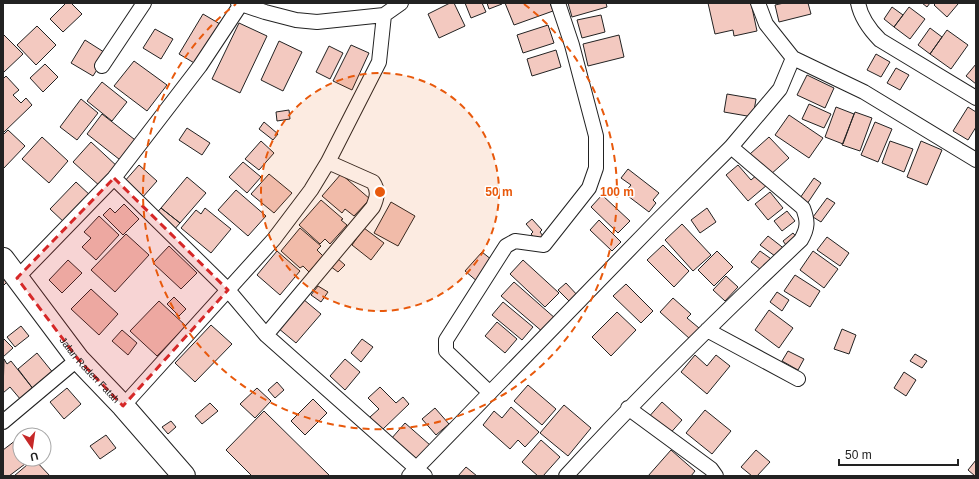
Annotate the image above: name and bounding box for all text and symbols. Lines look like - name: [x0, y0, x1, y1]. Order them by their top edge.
- centre of rings: [373, 185, 387, 199]
- text: 50 m: [485, 185, 513, 199]
- text: 100 m: [600, 185, 634, 199]
- street label: Jalan Raden Fatah: [58, 335, 122, 405]
- north arrow: [12, 427, 52, 467]
- scale bar: [839, 441, 958, 467]
- text: 50 m: [845, 448, 872, 462]
- text: U: [29, 450, 39, 463]

